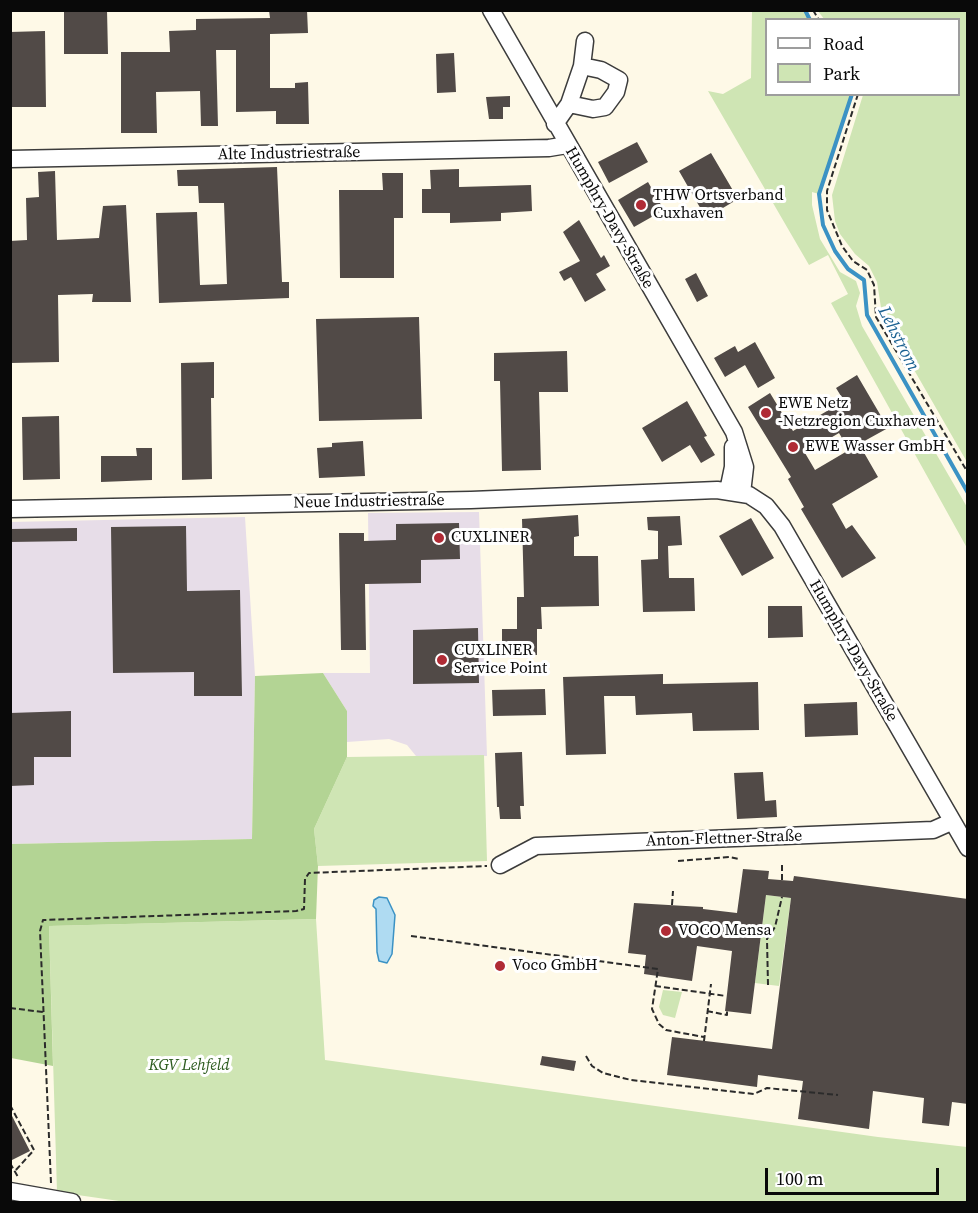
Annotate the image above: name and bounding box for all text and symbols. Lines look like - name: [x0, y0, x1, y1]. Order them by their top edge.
- legend: [765, 18, 960, 96]
- text: Road: [823, 31, 864, 56]
- text: Park: [823, 61, 860, 86]
- street label: Alte Industriestraße: [217, 143, 361, 165]
- street label: Humphry-Davy-Straße: [561, 144, 657, 292]
- place label: THW Ortsverband Cuxhaven: [653, 186, 783, 224]
- marker: THW Ortsverband Cuxhaven: [634, 198, 648, 212]
- water label: Lehstrom: [873, 303, 923, 375]
- place label: EWE Netz -Netzregion Cuxhaven: [778, 394, 936, 432]
- marker: EWE Netz -Netzregion Cuxhaven: [759, 406, 773, 420]
- place label: EWE Wasser GmbH: [805, 437, 945, 457]
- marker: EWE Wasser GmbH: [786, 440, 800, 454]
- street label: Neue Industriestraße: [293, 491, 445, 513]
- place label: CUXLINER: [451, 528, 530, 548]
- marker: CUXLINER: [432, 531, 446, 545]
- street label: Humphry-Davy-Straße: [805, 577, 901, 725]
- place label: CUXLINER Service Point: [454, 641, 547, 679]
- marker: CUXLINER Service Point: [435, 653, 449, 667]
- street label: Anton-Flettner-Straße: [646, 827, 802, 851]
- place label: VOCO Mensa: [678, 921, 772, 941]
- marker: VOCO Mensa: [659, 924, 673, 938]
- place label: Voco GmbH: [512, 956, 598, 976]
- marker: Voco GmbH: [493, 959, 507, 973]
- park label: KGV Lehfeld: [148, 1056, 230, 1076]
- scale bar: [768, 1156, 942, 1194]
- text: 100 m: [776, 1166, 823, 1191]

